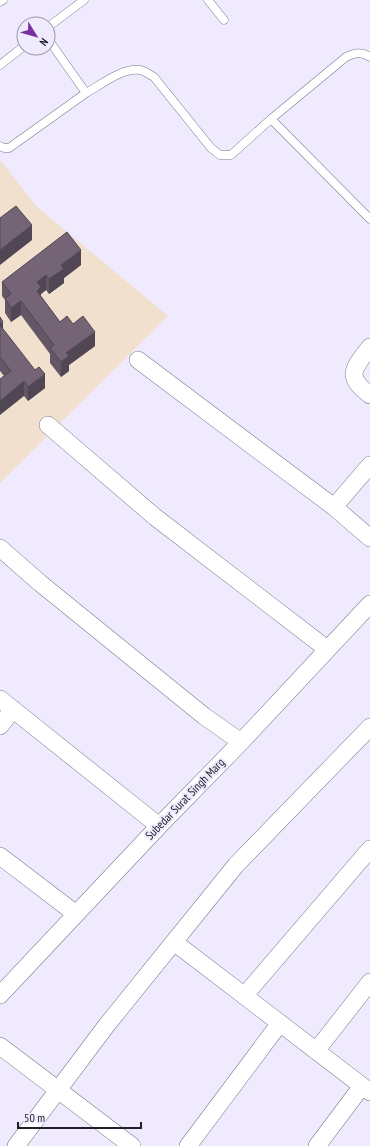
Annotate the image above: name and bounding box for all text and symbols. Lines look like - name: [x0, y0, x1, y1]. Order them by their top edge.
- north arrow: [16, 16, 56, 56]
- text: N: [37, 35, 51, 49]
- street label: Subedar Surat Singh Marg: [142, 755, 227, 843]
- scale bar: [18, 1104, 141, 1130]
- text: 50 m: [24, 1110, 45, 1125]

